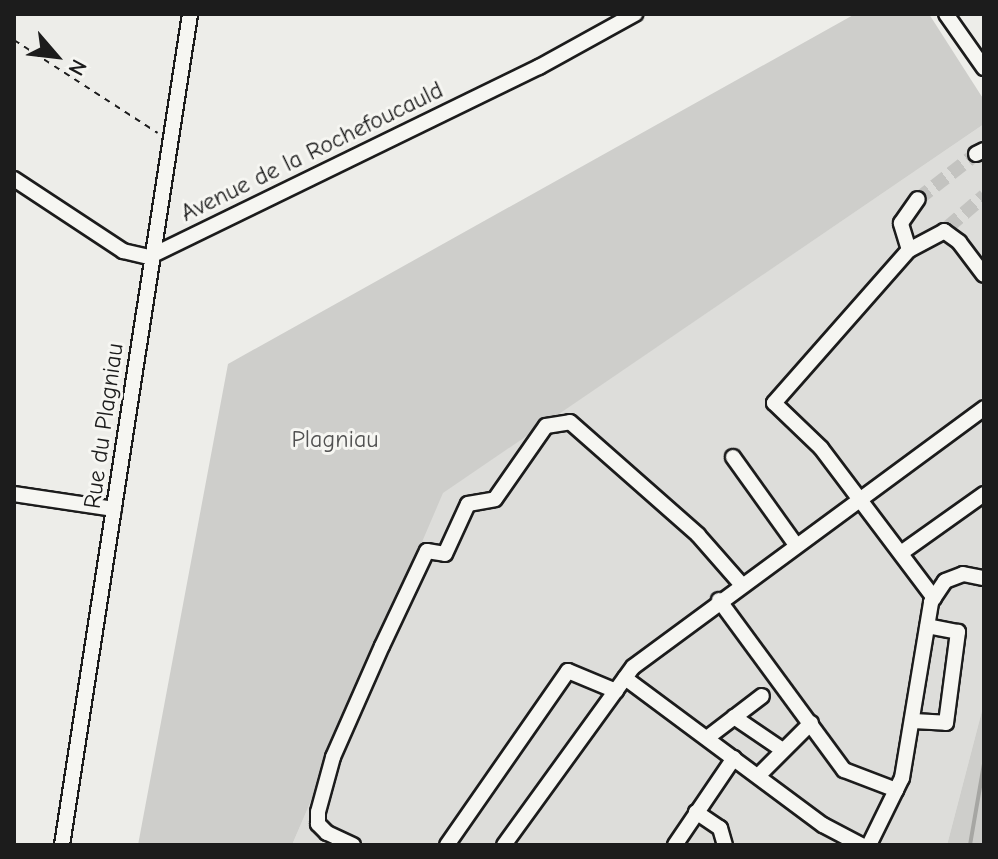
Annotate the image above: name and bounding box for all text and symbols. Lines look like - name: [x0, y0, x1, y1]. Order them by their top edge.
- north arrow: [16, 16, 96, 96]
- text: N: [62, 55, 92, 80]
- street label: Avenue de la Rochefoucauld: [176, 76, 448, 228]
- street label: Rue du Plagniau: [78, 341, 130, 511]
- park label: Plagniau: [291, 426, 379, 454]

